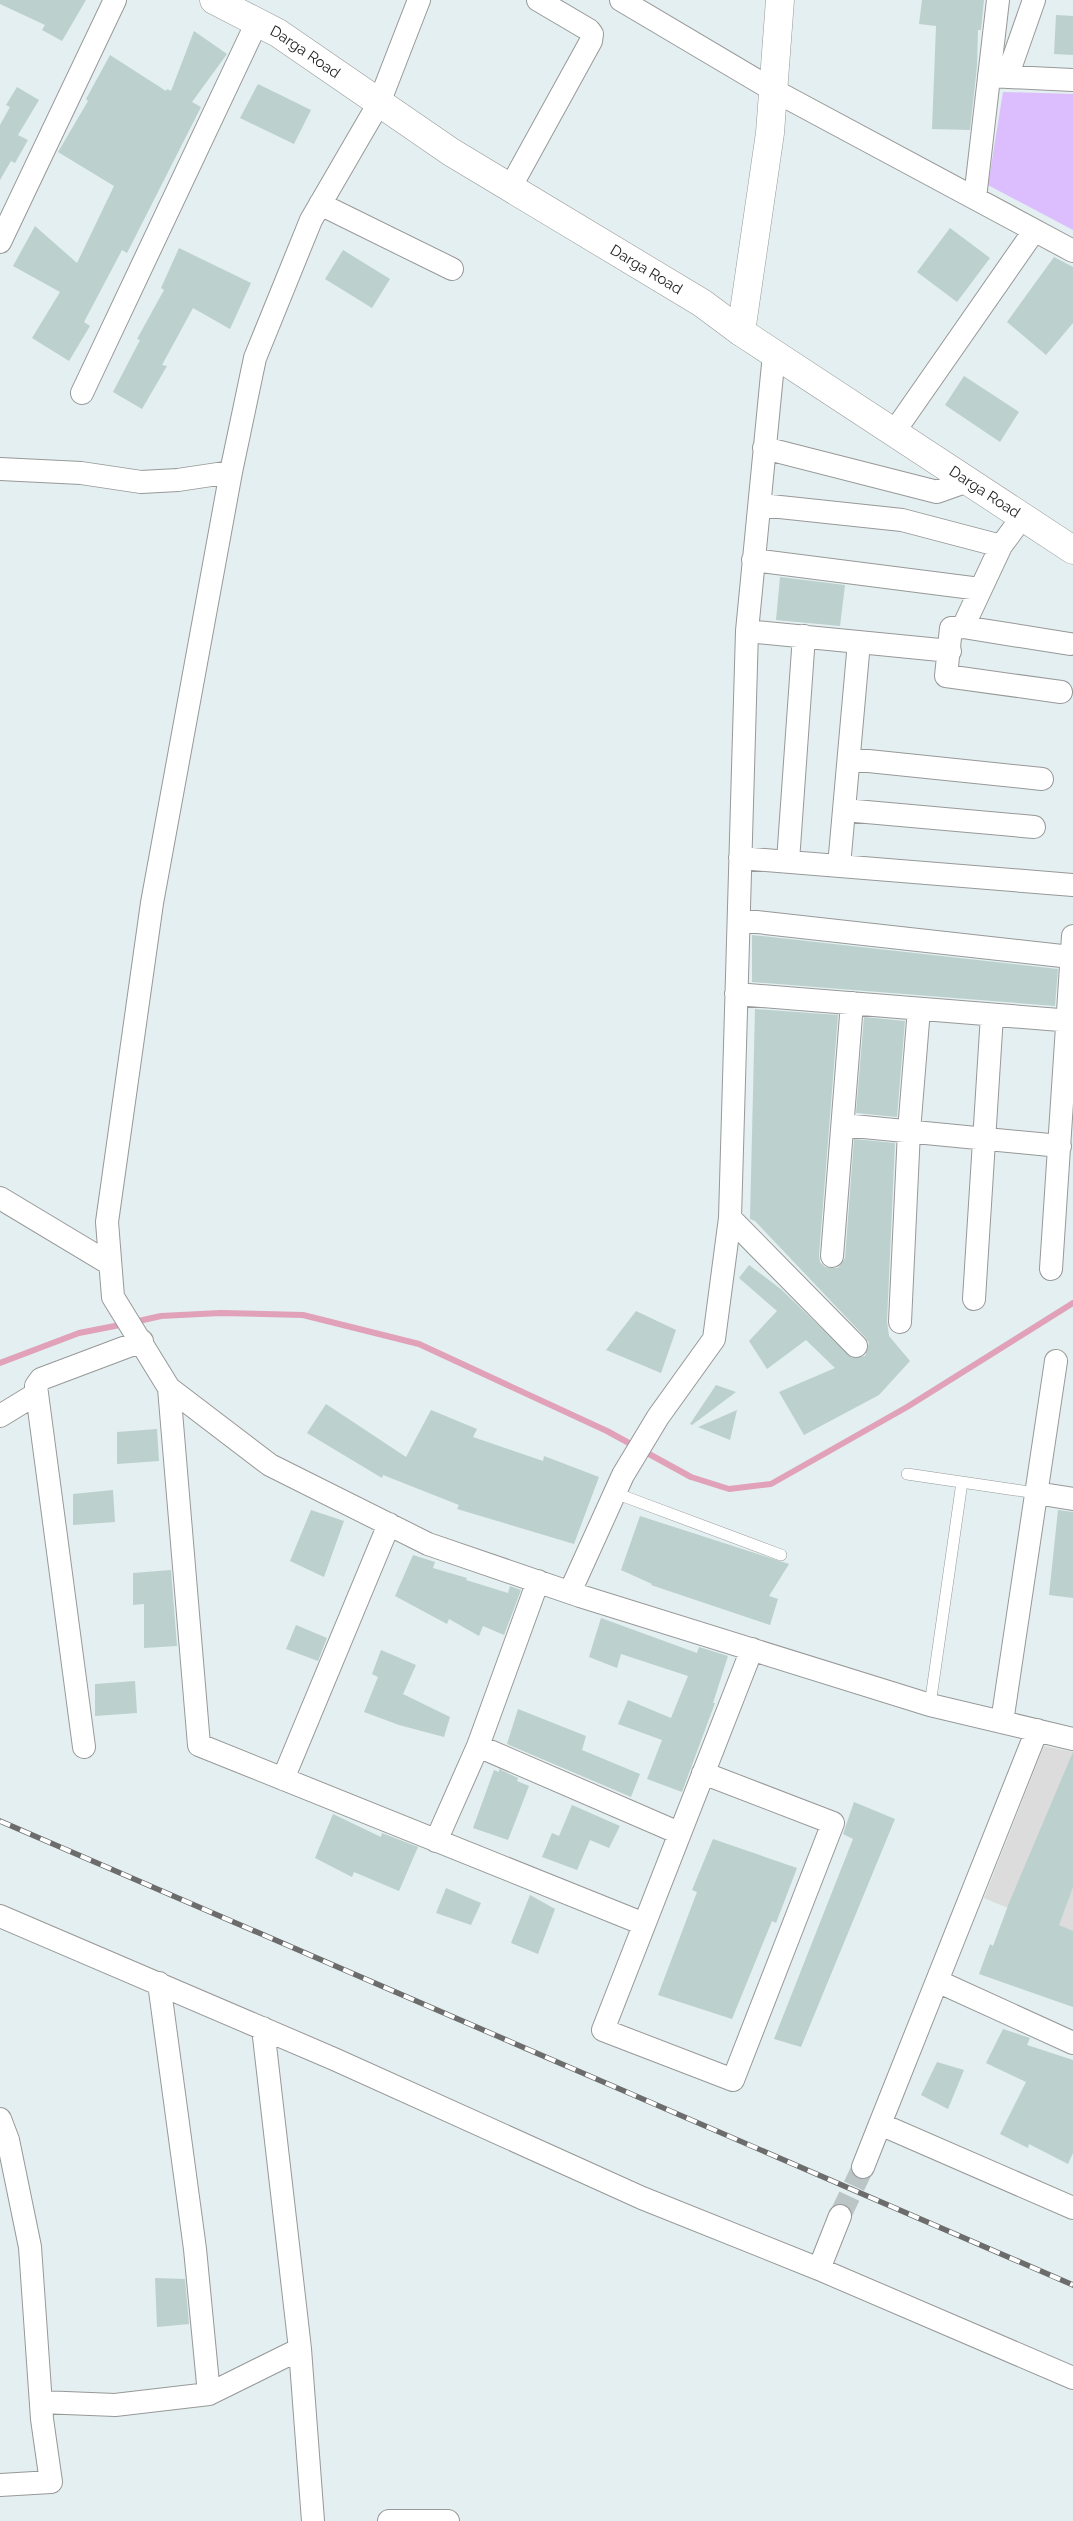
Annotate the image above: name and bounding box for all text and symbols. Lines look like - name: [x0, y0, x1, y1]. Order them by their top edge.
- street label: Darga Road: [267, 21, 344, 82]
- street label: Darga Road: [607, 241, 686, 298]
- street label: Darga Road: [946, 462, 1024, 522]

